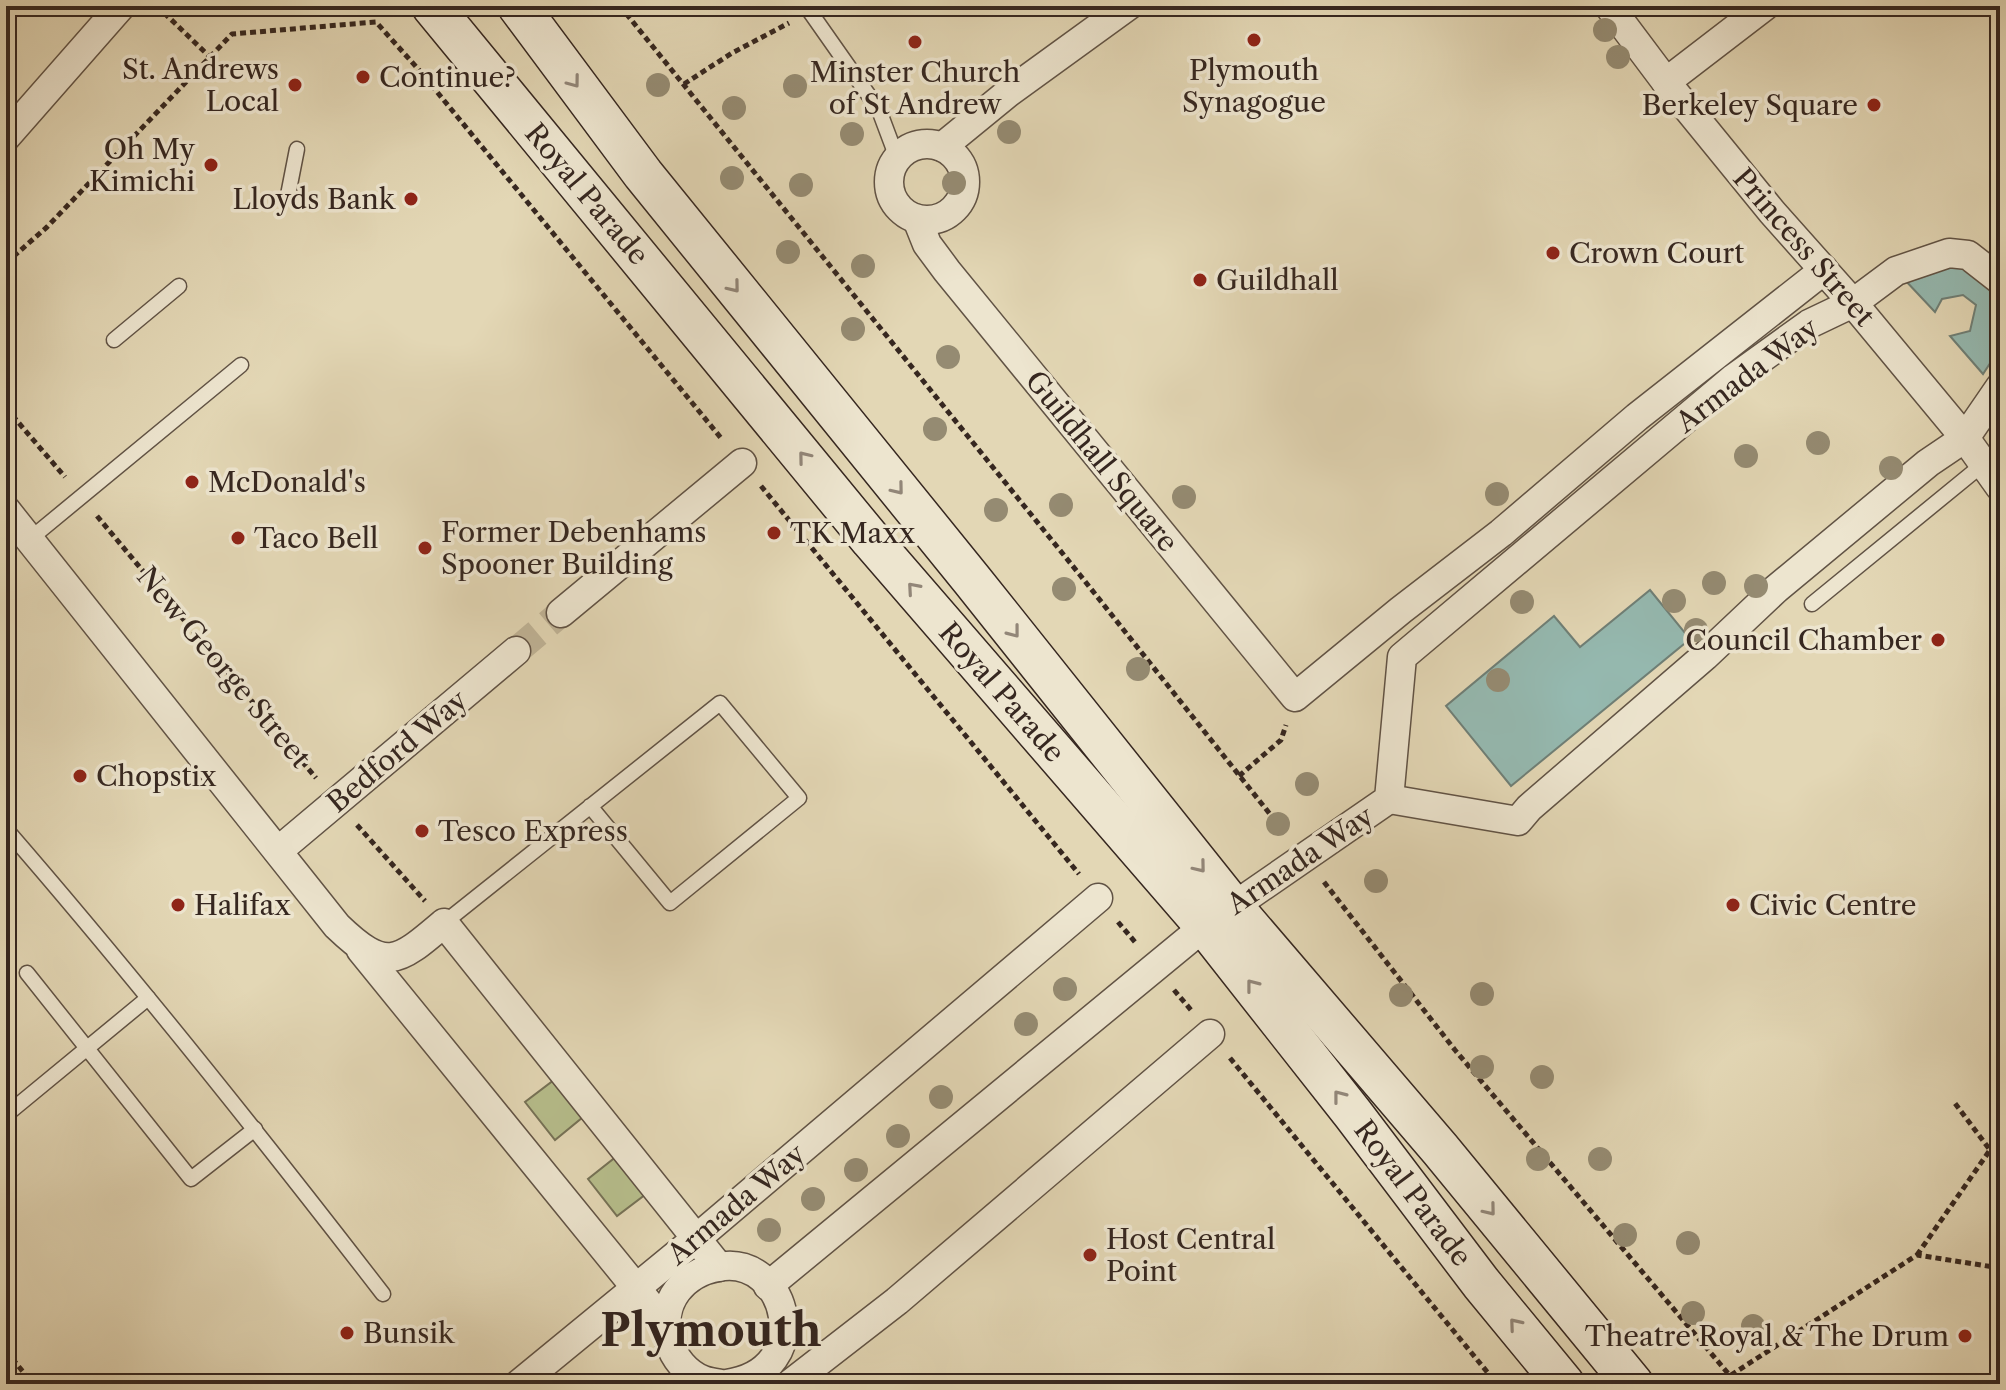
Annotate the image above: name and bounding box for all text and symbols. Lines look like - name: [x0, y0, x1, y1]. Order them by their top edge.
- marker: Plymouth Synagogue: [1245, 31, 1263, 49]
- marker: Minster Church of St Andrew: [906, 33, 924, 51]
- place label: St. Andrews Local: [122, 52, 279, 118]
- place label: Plymouth Synagogue: [1182, 53, 1326, 119]
- place label: Minster Church of St Andrew: [810, 55, 1020, 121]
- place label: Continue?: [379, 60, 516, 94]
- marker: Continue?: [354, 68, 372, 86]
- one-way arrow: [565, 73, 579, 87]
- marker: St. Andrews Local: [286, 76, 304, 94]
- place label: Berkeley Square: [1642, 88, 1858, 122]
- marker: Berkeley Square: [1865, 96, 1883, 114]
- street label: Royal Parade: [518, 116, 656, 272]
- place label: Oh My Kimichi: [89, 132, 195, 198]
- marker: Oh My Kimichi: [202, 156, 220, 174]
- street label: Princess Street: [1726, 161, 1882, 333]
- place label: Lloyds Bank: [232, 182, 397, 216]
- marker: Lloyds Bank: [402, 190, 420, 208]
- place label: Crown Court: [1569, 236, 1744, 270]
- marker: Crown Court: [1544, 244, 1562, 262]
- place label: Guildhall: [1216, 263, 1339, 297]
- marker: Guildhall: [1191, 271, 1209, 289]
- one-way arrow: [724, 278, 739, 292]
- street label: Armada Way: [1668, 310, 1825, 440]
- street label: Guildhall Square: [1019, 364, 1185, 558]
- one-way arrow: [799, 452, 814, 467]
- place label: McDonald's: [208, 465, 366, 499]
- marker: McDonald's: [183, 473, 201, 491]
- one-way arrow: [888, 479, 903, 494]
- place label: Former Debenhams Spooner Building: [441, 515, 706, 581]
- place label: TK Maxx: [790, 516, 916, 550]
- place label: Taco Bell: [254, 521, 378, 555]
- marker: TK Maxx: [765, 524, 783, 542]
- marker: Taco Bell: [229, 529, 247, 547]
- marker: Former Debenhams Spooner Building: [416, 539, 434, 557]
- street label: New George Street: [130, 560, 318, 774]
- one-way arrow: [908, 583, 922, 598]
- street label: Royal Parade: [932, 615, 1072, 769]
- one-way arrow: [1004, 623, 1018, 638]
- place label: Council Chamber: [1685, 623, 1922, 657]
- marker: Council Chamber: [1929, 631, 1947, 649]
- street label: Bedford Way: [320, 683, 474, 819]
- place label: Chopstix: [96, 759, 217, 793]
- marker: Chopstix: [71, 767, 89, 785]
- street label: Armada Way: [1220, 798, 1380, 922]
- place label: Tesco Express: [438, 814, 628, 848]
- marker: Tesco Express: [413, 822, 431, 840]
- one-way arrow: [1190, 858, 1205, 872]
- place label: Halifax: [194, 888, 291, 922]
- place label: Civic Centre: [1749, 888, 1916, 922]
- marker: Halifax: [169, 896, 187, 914]
- marker: Civic Centre: [1724, 896, 1742, 914]
- one-way arrow: [1247, 979, 1261, 994]
- one-way arrow: [1334, 1091, 1349, 1105]
- street label: Royal Parade: [1347, 1113, 1479, 1273]
- street label: Armada Way: [660, 1136, 812, 1272]
- one-way arrow: [1480, 1200, 1495, 1215]
- place label: Host Central Point: [1106, 1222, 1275, 1288]
- marker: Host Central Point: [1081, 1246, 1099, 1264]
- district label: Plymouth: [600, 1303, 822, 1357]
- place label: Bunsik: [363, 1316, 456, 1350]
- one-way arrow: [1510, 1319, 1525, 1333]
- place label: Theatre Royal & The Drum: [1585, 1319, 1949, 1353]
- marker: Bunsik: [338, 1324, 356, 1342]
- marker: Theatre Royal & The Drum: [1956, 1327, 1974, 1345]

